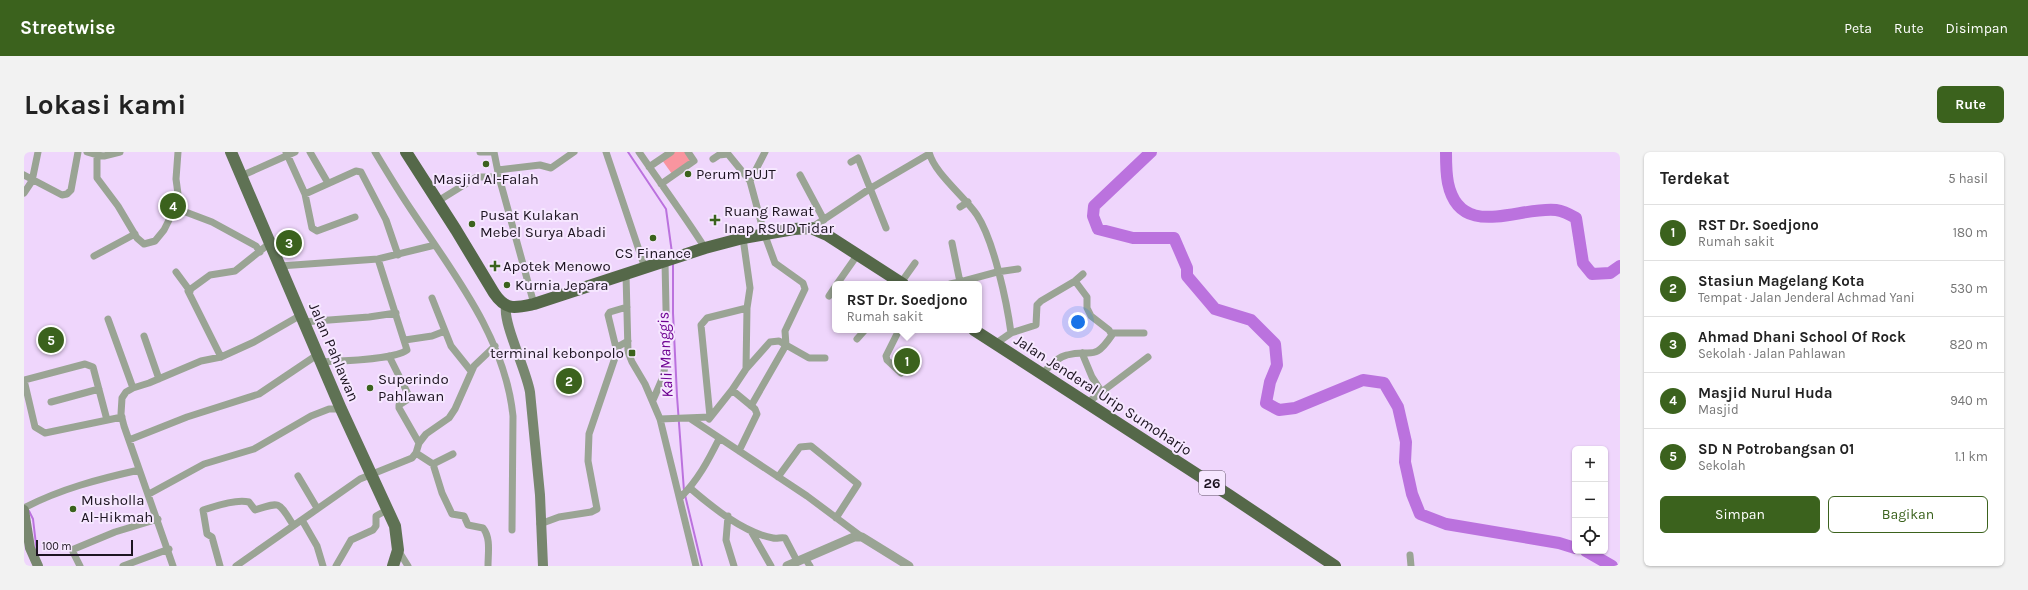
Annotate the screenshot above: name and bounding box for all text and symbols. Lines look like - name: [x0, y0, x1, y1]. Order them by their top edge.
- text: Streetwise: [20, 17, 115, 39]
- text: Peta: [1844, 20, 1872, 37]
- text: Rute: [1894, 20, 1924, 37]
- text: Disimpan: [1946, 20, 2008, 37]
- button: Rute: [1937, 86, 2004, 123]
- text: Lokasi kami: [24, 88, 186, 121]
- marker: Masjid Al-Falah: [481, 159, 491, 169]
- place label: Perum PUJT: [696, 165, 776, 183]
- text: Terdekat: [1660, 168, 1729, 188]
- marker: Perum PUJT: [683, 169, 693, 179]
- place label: Masjid Al-Falah: [433, 170, 539, 188]
- text: 5 hasil: [1948, 171, 1988, 186]
- pin: 4: [160, 191, 186, 221]
- place label: Ruang Rawat Inap RSUD Tidar: [724, 202, 834, 237]
- place label: Pusat Kulakan Mebel Surya Abadi: [480, 206, 606, 241]
- marker: Ruang Rawat Inap RSUD Tidar: [709, 214, 721, 226]
- text: RST Dr. Soedjono: [1698, 216, 1819, 234]
- marker: Pusat Kulakan Mebel Surya Abadi: [467, 219, 477, 229]
- text: 1: [1671, 225, 1675, 240]
- text: 180 m: [1953, 225, 1988, 240]
- pin: 3: [276, 228, 302, 258]
- marker: CS Finance: [648, 233, 658, 243]
- text: Rumah sakit: [1698, 234, 1774, 249]
- place label: CS Finance: [615, 244, 691, 262]
- place label: Apotek Menowo: [503, 257, 611, 275]
- marker: Apotek Menowo: [490, 261, 500, 271]
- text: Stasiun Magelang Kota: [1698, 272, 1864, 290]
- place label: Kurnia Jepara: [515, 276, 608, 294]
- marker: Kurnia Jepara: [502, 280, 512, 290]
- popup: [832, 281, 982, 333]
- text: 2: [1669, 281, 1677, 296]
- text: 530 m: [1950, 281, 1988, 296]
- text: Tempat · Jalan Jenderal Achmad Yani: [1698, 290, 1915, 305]
- text: RST Dr. Soedjono: [847, 291, 967, 309]
- street label: Jalan Pahlawan: [305, 300, 363, 404]
- text: Rumah sakit: [847, 309, 923, 324]
- water label: Kali Manggis: [653, 311, 677, 398]
- your location: [1068, 312, 1088, 332]
- pin: 5: [38, 325, 64, 355]
- text: Ahmad Dhani School Of Rock: [1698, 328, 1906, 346]
- street label: Jalan Jenderal Urip Sumoharjo: [1011, 331, 1195, 459]
- text: 3: [1669, 337, 1677, 352]
- text: 820 m: [1950, 337, 1988, 352]
- place label: terminal kebonpolo: [490, 344, 624, 362]
- pin: 1: [894, 346, 920, 376]
- text: Sekolah · Jalan Pahlawan: [1698, 346, 1846, 361]
- marker: terminal kebonpolo: [627, 348, 637, 358]
- pin: 2: [556, 366, 582, 396]
- place label: Superindo Pahlawan: [378, 370, 449, 405]
- marker: Superindo Pahlawan: [365, 383, 375, 393]
- text: Masjid Nurul Huda: [1698, 384, 1833, 402]
- text: 4: [1669, 393, 1677, 408]
- text: 940 m: [1950, 393, 1988, 408]
- text: Masjid: [1698, 402, 1739, 417]
- text: SD N Potrobangsan 01: [1698, 440, 1854, 458]
- map controls: [1572, 446, 1608, 554]
- button: +: [1572, 446, 1608, 482]
- text: 5: [1669, 449, 1677, 464]
- text: 1.1 km: [1955, 449, 1988, 464]
- text: Sekolah: [1698, 458, 1746, 473]
- road number: 26: [1199, 471, 1225, 495]
- button: −: [1572, 482, 1608, 518]
- place label: Musholla Al-Hikmah: [81, 491, 153, 526]
- button: Simpan: [1660, 496, 1820, 533]
- button: Bagikan: [1828, 496, 1988, 533]
- marker: Musholla Al-Hikmah: [68, 504, 78, 514]
- button: locate: [1572, 518, 1608, 554]
- scale bar: [36, 538, 133, 557]
- text: 100 m: [42, 540, 72, 553]

